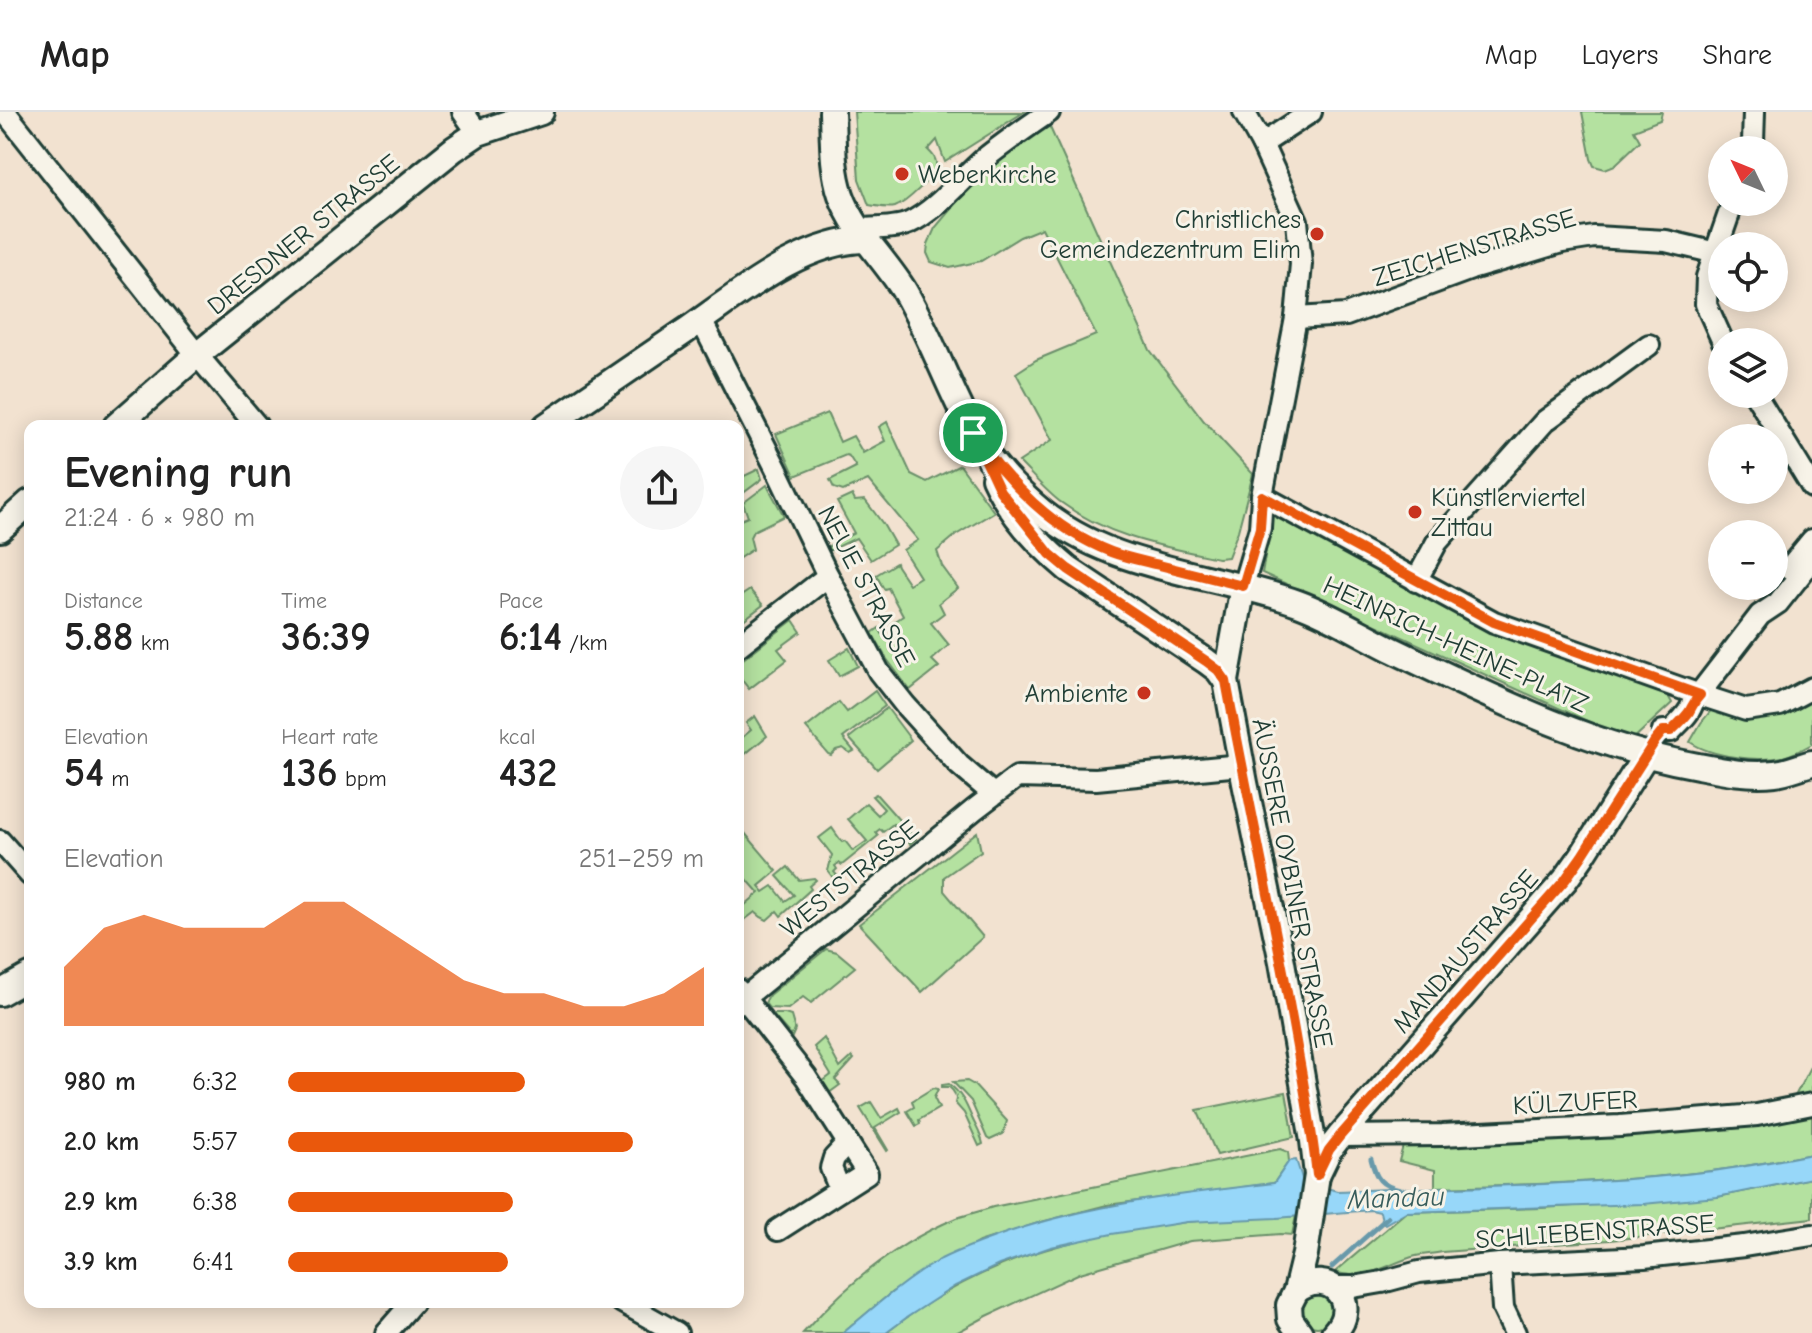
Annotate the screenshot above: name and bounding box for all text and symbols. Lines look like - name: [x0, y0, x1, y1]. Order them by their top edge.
- text: Map: [40, 33, 110, 77]
- text: Map: [1485, 39, 1538, 71]
- text: Layers: [1582, 39, 1658, 71]
- text: Share: [1702, 39, 1772, 71]
- north arrow: [1708, 136, 1788, 216]
- map controls: [1708, 136, 1788, 600]
- street label: DRESDNER STRASSE: [202, 148, 406, 321]
- place label: Weberkirche: [918, 160, 1057, 190]
- marker: Weberkirche: [893, 165, 911, 183]
- street label: ZEICHENSTRASSE: [1369, 203, 1579, 293]
- place label: Christliches Gemeindezentrum Elim: [1040, 205, 1301, 265]
- marker: Christliches Gemeindezentrum Elim: [1308, 225, 1326, 243]
- button: locate: [1708, 232, 1788, 312]
- button: layers: [1708, 328, 1788, 408]
- pin: [939, 399, 1007, 467]
- icon: arrive: [951, 411, 995, 455]
- button: +: [1708, 424, 1788, 504]
- button: share: [620, 446, 704, 530]
- text: Evening run: [64, 447, 292, 498]
- place label: Künstlerviertel Zittau: [1431, 483, 1586, 543]
- street label: NEUE STRASSE: [811, 501, 921, 672]
- text: 21:24 · 6 × 980 m: [64, 503, 255, 533]
- marker: Künstlerviertel Zittau: [1406, 503, 1424, 521]
- button: −: [1708, 520, 1788, 600]
- street label: HEINRICH-HEINE-PLATZ: [1318, 570, 1593, 720]
- text: Distance: [64, 588, 143, 614]
- text: Time: [281, 588, 327, 614]
- text: Pace: [499, 588, 543, 614]
- text: 5.88: [64, 614, 133, 660]
- text: 36:39: [281, 614, 371, 660]
- text: 6:14: [499, 614, 562, 660]
- text: km: [133, 630, 170, 656]
- text: /km: [562, 630, 608, 656]
- place label: Ambiente: [1024, 679, 1128, 709]
- marker: Ambiente: [1135, 684, 1153, 702]
- street label: ÄUSSERE OYBINER STRASSE: [1245, 716, 1339, 1050]
- text: Elevation: [64, 724, 148, 750]
- text: Heart rate: [281, 724, 378, 750]
- text: kcal: [499, 724, 536, 750]
- text: 54: [64, 750, 104, 796]
- text: 136: [281, 750, 338, 796]
- text: 432: [499, 750, 557, 796]
- text: m: [104, 766, 130, 792]
- text: bpm: [338, 766, 387, 792]
- street label: WESTSTRASSE: [774, 814, 925, 944]
- text: Elevation: [64, 844, 164, 874]
- text: 251–259 m: [579, 844, 704, 874]
- street label: MANDAUSTRASSE: [1387, 864, 1545, 1039]
- text: 980 m: [64, 1067, 136, 1097]
- text: 6:32: [192, 1067, 238, 1097]
- street label: KÜLZUFER: [1512, 1085, 1638, 1121]
- text: 2.0 km: [64, 1127, 139, 1157]
- text: 5:57: [192, 1127, 237, 1157]
- water label: Mandau: [1346, 1180, 1445, 1216]
- text: 2.9 km: [64, 1187, 138, 1217]
- text: 6:38: [192, 1187, 237, 1217]
- street label: SCHLIEBENSTRASSE: [1474, 1209, 1716, 1255]
- text: 3.9 km: [64, 1247, 138, 1277]
- text: 6:41: [192, 1247, 234, 1277]

